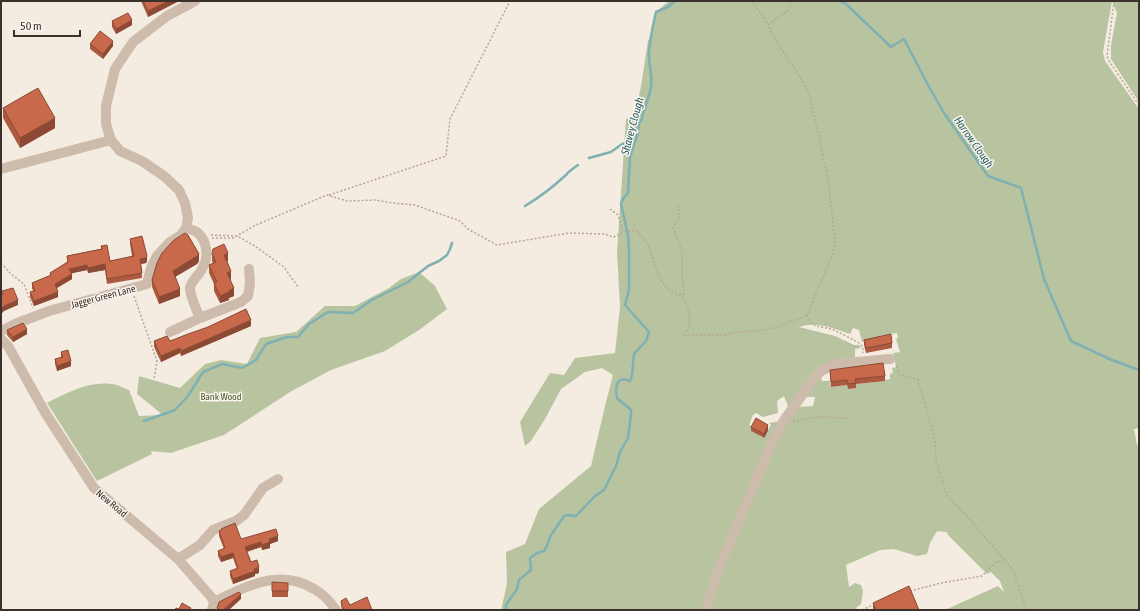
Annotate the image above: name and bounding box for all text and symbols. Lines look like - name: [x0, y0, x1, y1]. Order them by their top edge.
- scale bar: [14, 12, 80, 38]
- text: 50 m: [20, 19, 42, 33]
- water label: Shavey Clough: [618, 95, 646, 157]
- water label: Harrow Clough: [952, 114, 996, 170]
- street label: Jagger Green Lane: [70, 282, 137, 310]
- park label: Bank Wood: [200, 391, 242, 402]
- street label: New Road: [94, 487, 129, 520]

